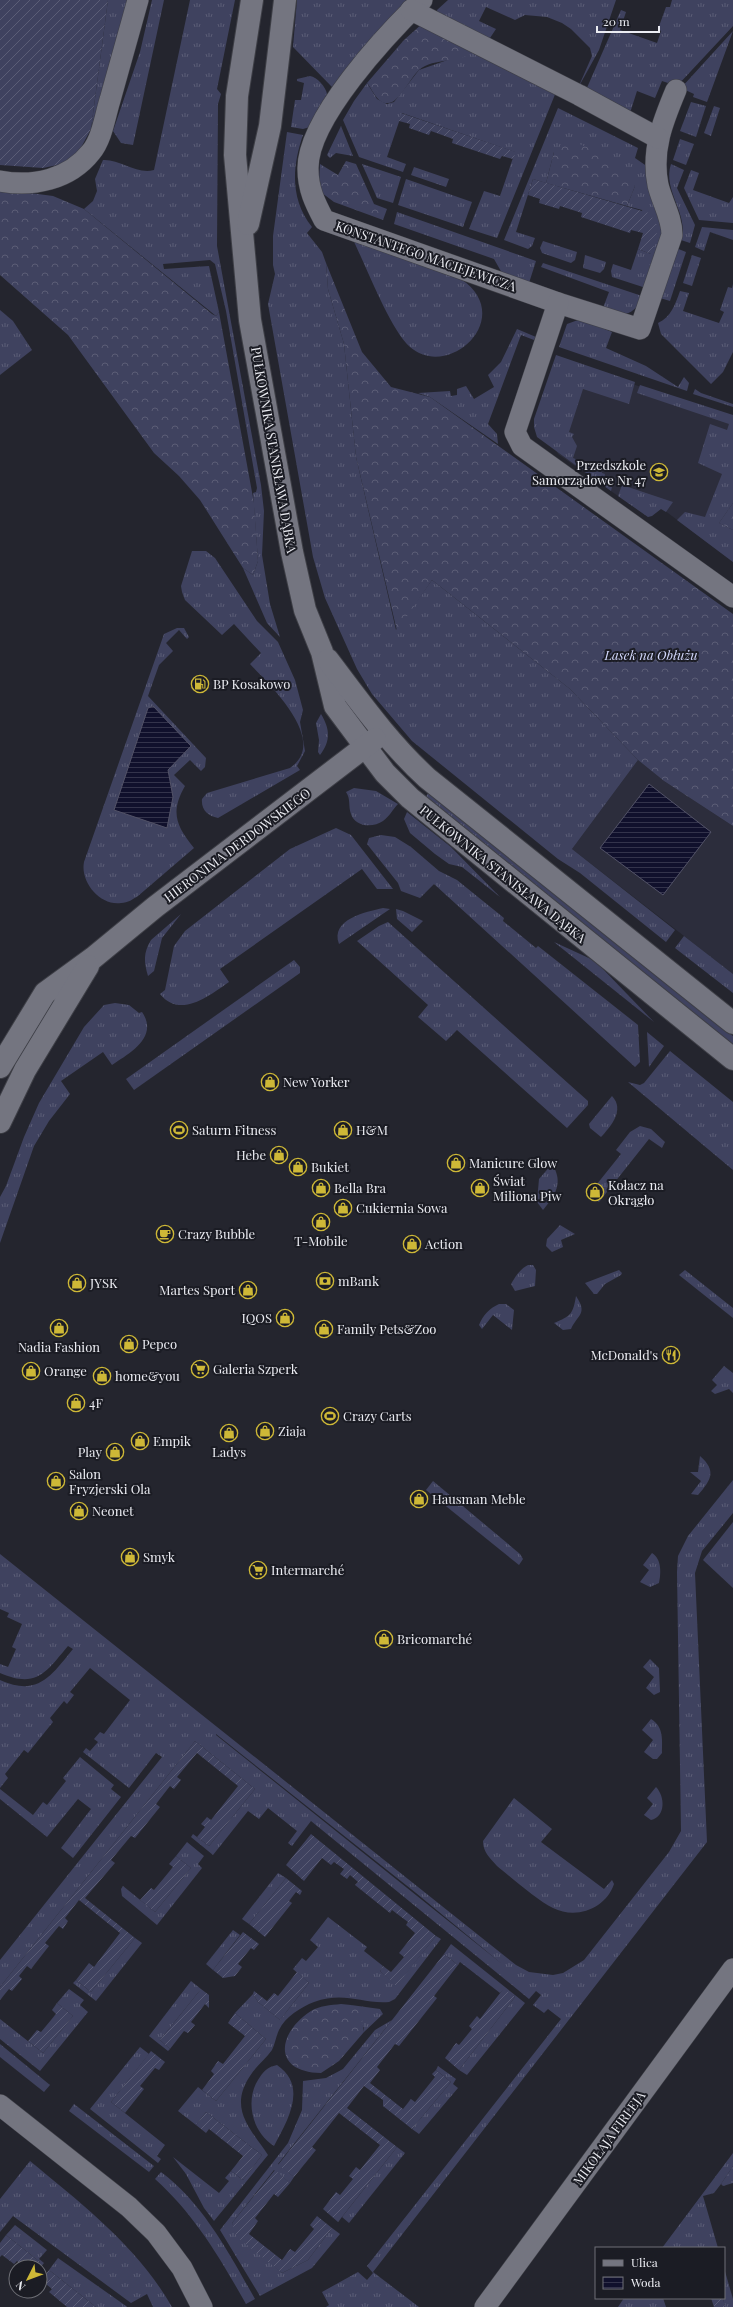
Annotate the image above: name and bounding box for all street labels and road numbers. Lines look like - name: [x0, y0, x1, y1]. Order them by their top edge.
- street label: KONSTANTEGO MACIEJEWICZA: [334, 217, 519, 295]
- street label: PUŁKOWNIKA STANISŁAWA DĄBKA: [248, 345, 301, 555]
- street label: HIERONIMA DERDOWSKIEGO: [160, 784, 313, 905]
- street label: PUŁKOWNIKA STANISŁAWA DĄBKA: [417, 801, 591, 947]
- street label: MIKOŁAJA FIRLEJA: [569, 2087, 649, 2188]

